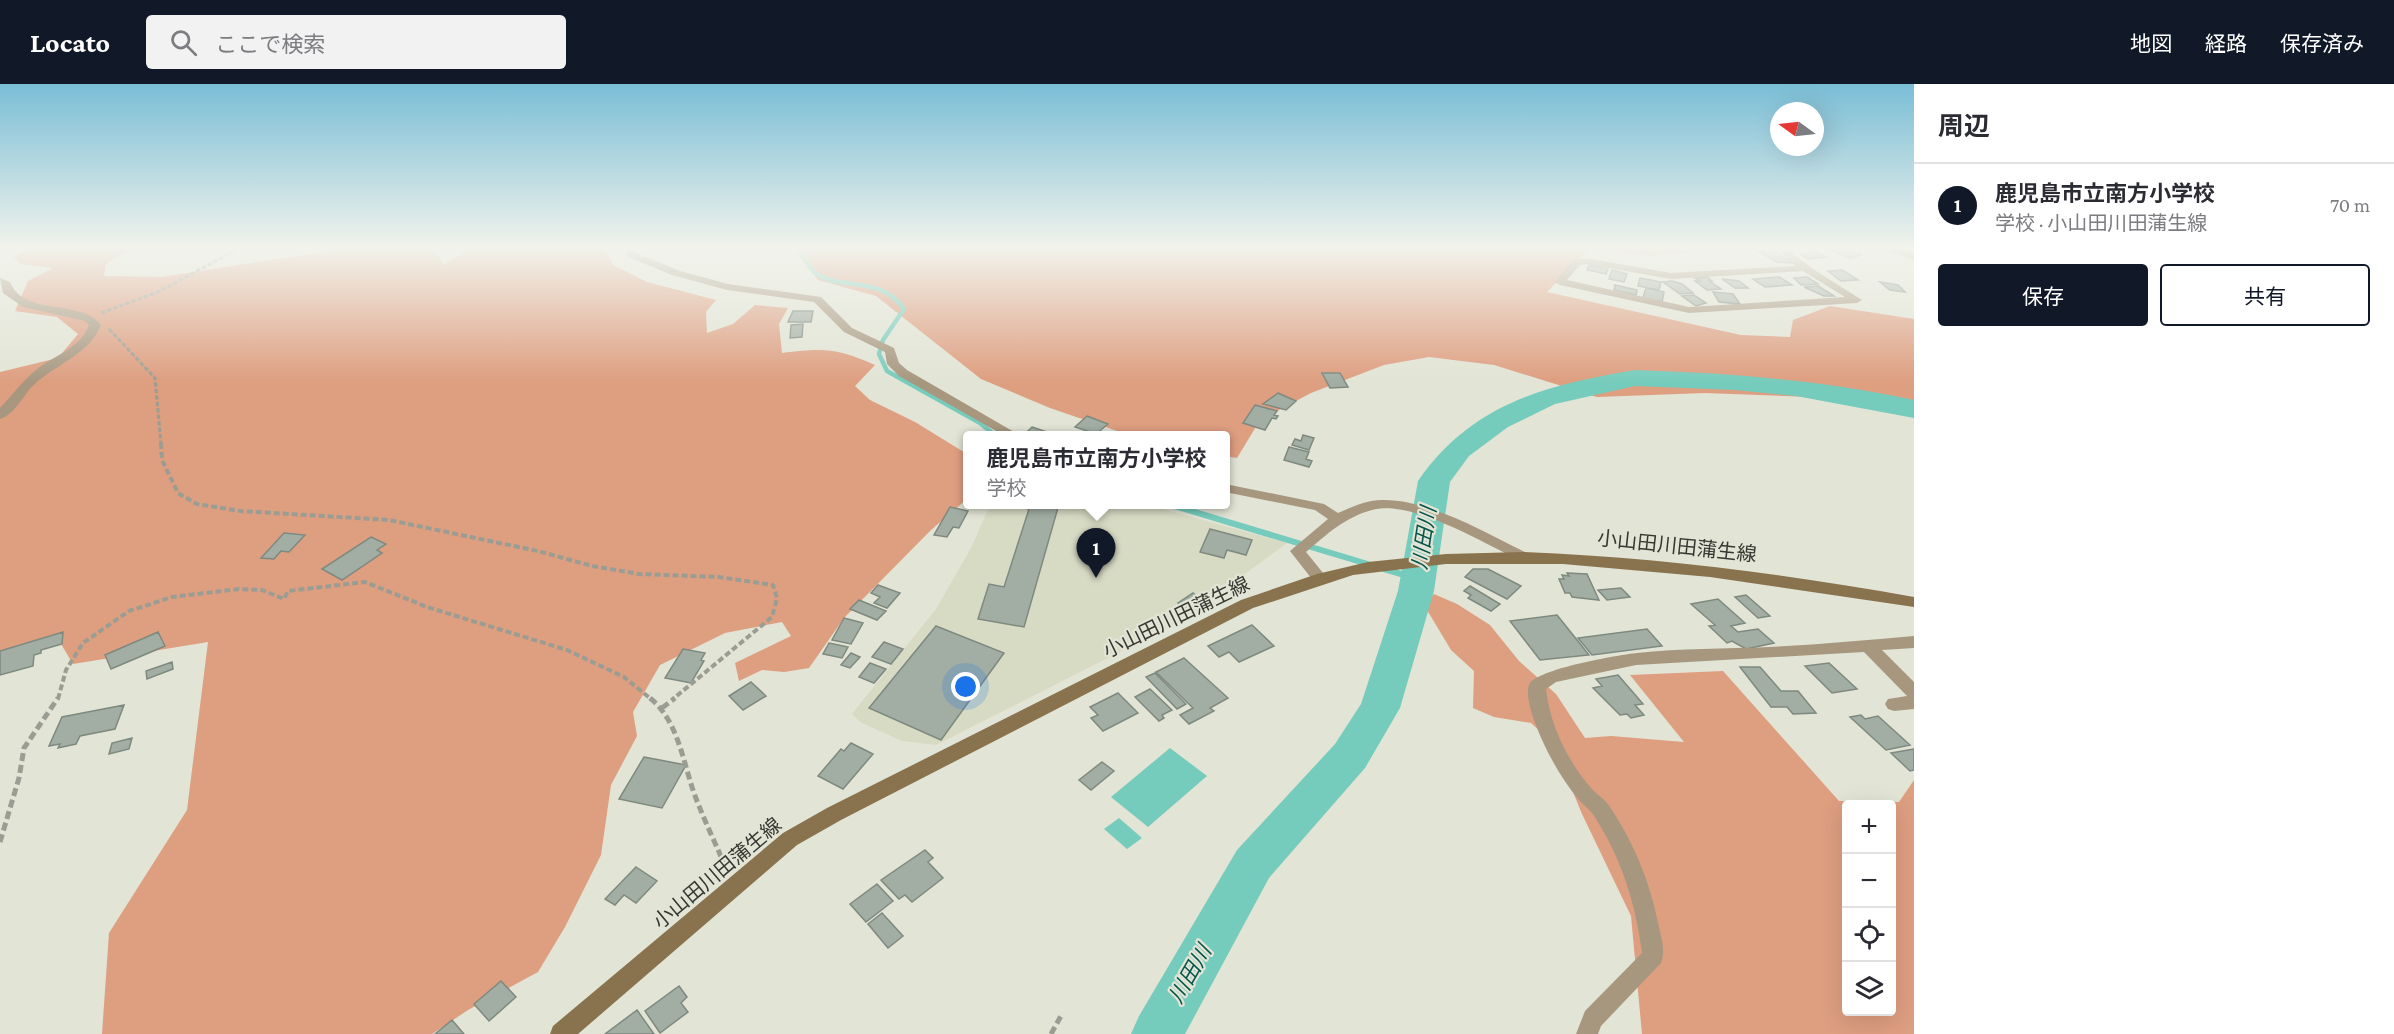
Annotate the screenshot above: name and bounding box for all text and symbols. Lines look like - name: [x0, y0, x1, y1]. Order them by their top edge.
- search box: [146, 15, 566, 69]
- icon: search: [167, 26, 200, 59]
- text: Locato: [30, 27, 110, 58]
- text: ここで検索: [215, 32, 325, 57]
- text: 地図: [2130, 32, 2172, 56]
- text: 経路: [2205, 32, 2247, 56]
- text: 保存済み: [2280, 32, 2364, 56]
- north arrow: [1770, 102, 1824, 156]
- text: 周辺: [1938, 112, 1990, 141]
- text: 鹿児島市立南方小学校: [1995, 181, 2215, 206]
- text: 1: [1954, 194, 1961, 216]
- text: 70 m: [2330, 194, 2370, 216]
- text: 学校 · 小山田川田蒲生線: [1995, 212, 2207, 234]
- button: 保存: [1938, 264, 2148, 326]
- button: 共有: [2160, 264, 2370, 326]
- popup: [963, 431, 1230, 509]
- text: 鹿児島市立南方小学校: [986, 446, 1207, 471]
- text: 学校: [986, 477, 1026, 499]
- water label: 川田川: [1407, 503, 1441, 571]
- street label: 小山田川田蒲生線: [1596, 527, 1758, 565]
- pin: 1: [1076, 528, 1116, 578]
- street label: 小山田川田蒲生線: [1099, 572, 1253, 662]
- your location: [951, 672, 980, 701]
- map controls: [1842, 800, 1896, 1016]
- button: +: [1842, 800, 1896, 854]
- street label: 小山田川田蒲生線: [649, 813, 785, 933]
- button: −: [1842, 854, 1896, 908]
- button: locate: [1842, 908, 1896, 962]
- water label: 川田川: [1164, 939, 1217, 1007]
- button: layers: [1842, 962, 1896, 1016]

